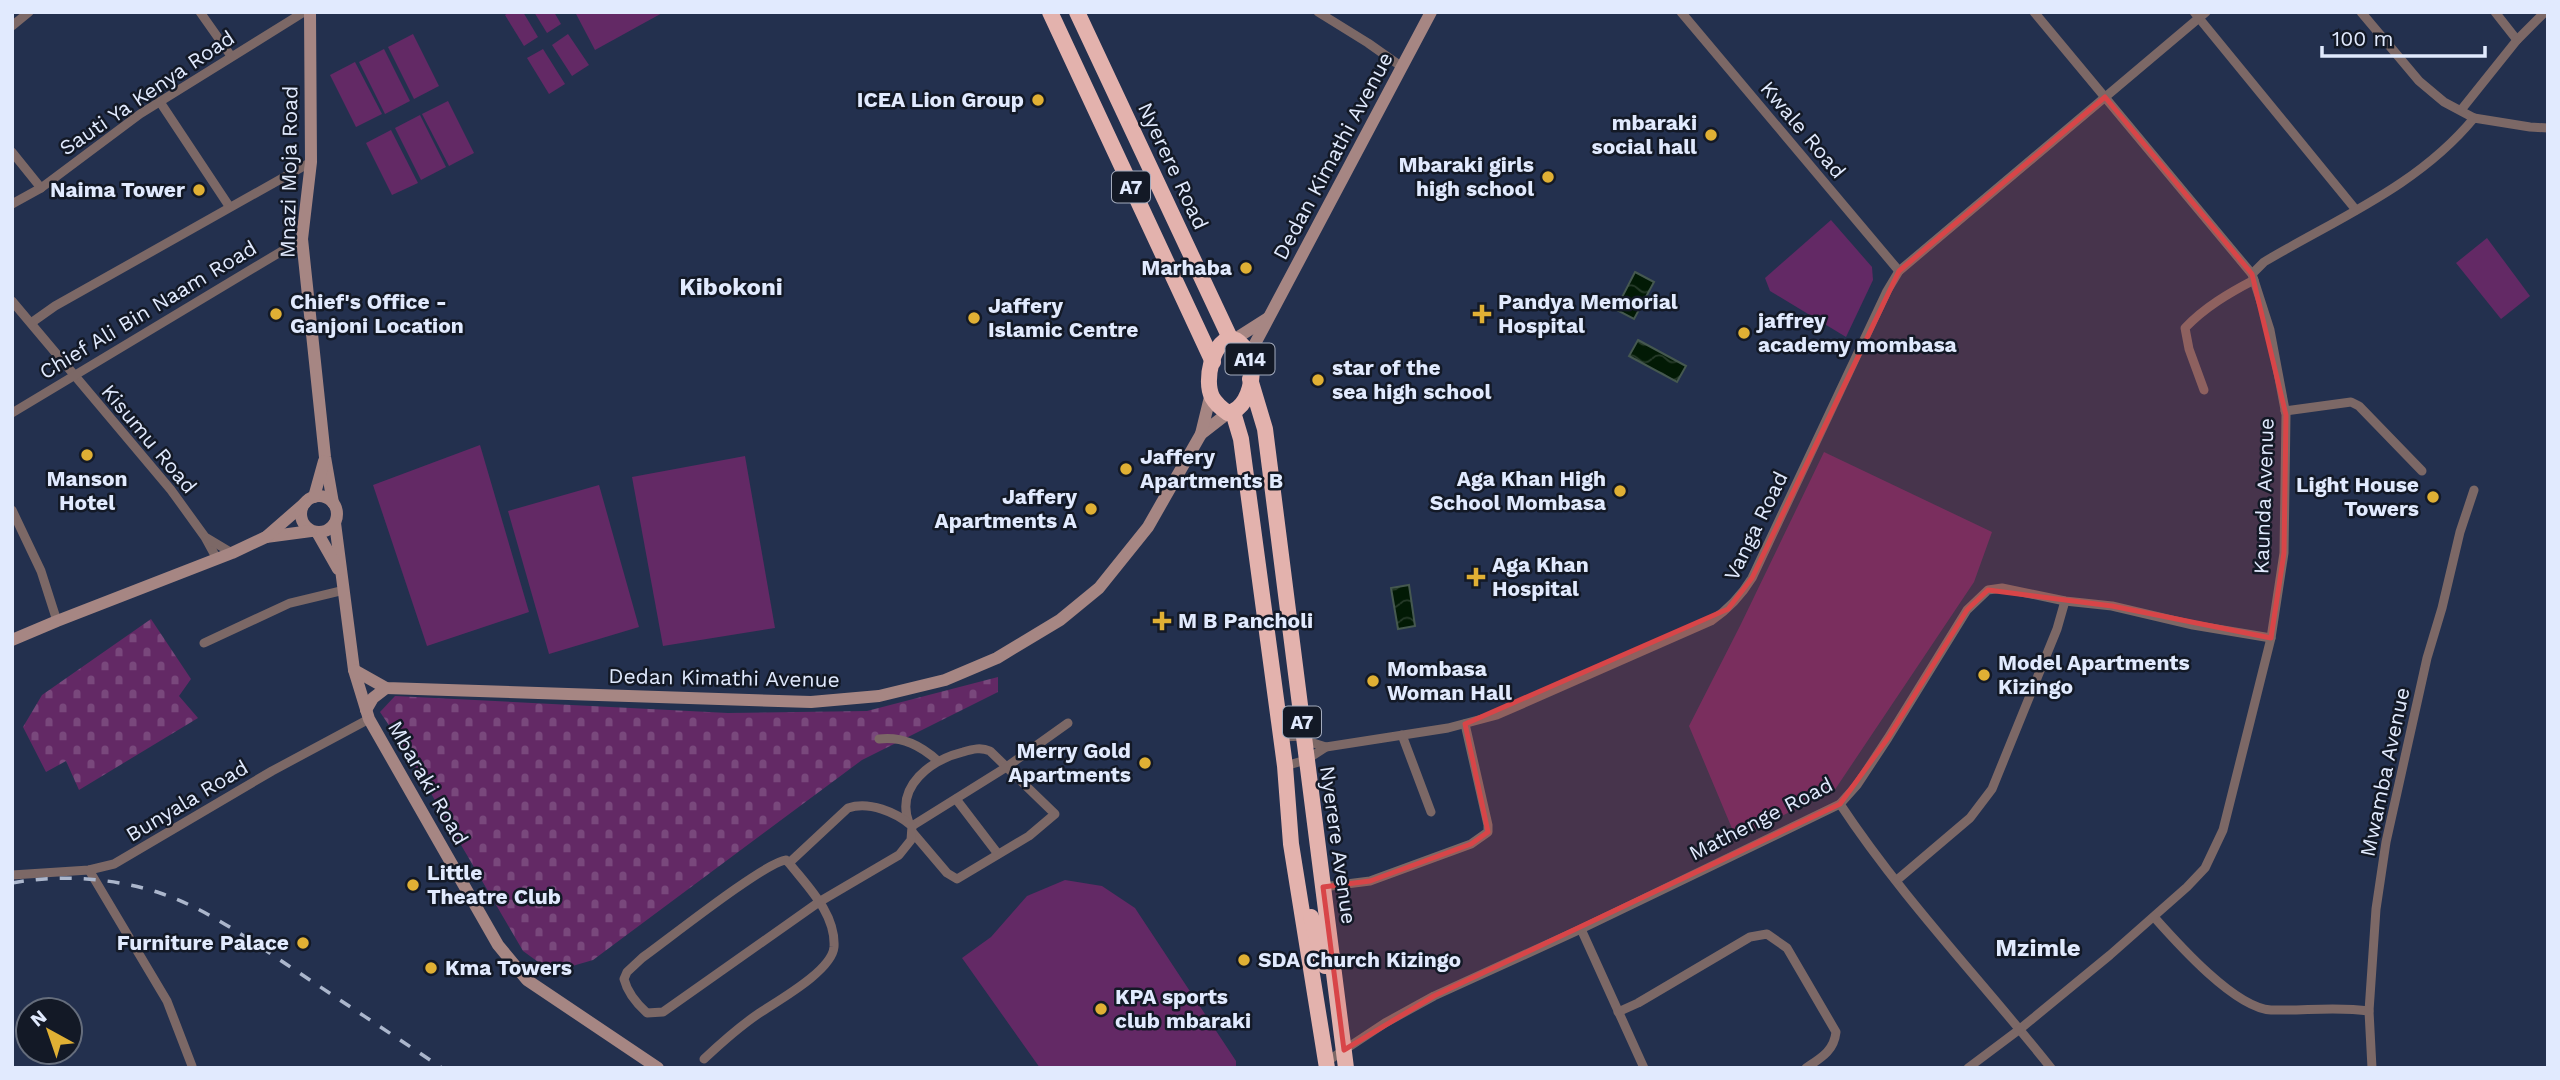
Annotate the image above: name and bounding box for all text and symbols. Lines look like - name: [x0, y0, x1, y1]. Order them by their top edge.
- scale bar: [2322, 14, 2485, 58]
- street label: Sauti Ya Kenya Road: [54, 25, 239, 160]
- text: 100 m: [2332, 26, 2394, 51]
- street label: Dedan Kimathi Avenue: [1267, 48, 1398, 264]
- street label: Kwale Road: [1756, 76, 1851, 183]
- street label: Mnazi Moja Road: [274, 86, 303, 258]
- place label: ICEA Lion Group: [857, 87, 1024, 112]
- marker: ICEA Lion Group: [1030, 92, 1046, 108]
- street label: Nyerere Road: [1133, 98, 1214, 233]
- place label: mbaraki social hall: [1592, 110, 1697, 159]
- marker: mbaraki social hall: [1703, 127, 1719, 143]
- place label: Mbaraki girls high school: [1398, 152, 1534, 201]
- marker: Mbaraki girls high school: [1540, 169, 1556, 185]
- road number: A7: [1112, 172, 1150, 202]
- place label: Naima Tower: [50, 177, 185, 202]
- marker: Naima Tower: [191, 182, 207, 198]
- street label: Chief Ali Bin Naam Road: [35, 235, 261, 384]
- place label: Marhaba: [1141, 255, 1233, 280]
- marker: Marhaba: [1238, 260, 1254, 276]
- district label: Kibokoni: [679, 273, 783, 301]
- place label: Chief's Office - Ganjoni Location: [290, 289, 464, 338]
- place label: Pandya Memorial Hospital: [1498, 289, 1678, 338]
- place label: Jaffery Islamic Centre: [988, 293, 1138, 342]
- marker: Pandya Memorial Hospital: [1472, 304, 1492, 324]
- marker: Chief's Office - Ganjoni Location: [268, 306, 284, 322]
- place label: jaffrey academy mombasa: [1756, 308, 1958, 357]
- marker: Jaffery Islamic Centre: [966, 310, 982, 326]
- marker: jaffrey academy mombasa: [1736, 325, 1752, 341]
- road number: A14: [1226, 344, 1274, 374]
- place label: star of the sea high school: [1332, 355, 1491, 404]
- marker: star of the sea high school: [1310, 372, 1326, 388]
- street label: Kisumu Road: [96, 379, 202, 498]
- street label: Kaunda Avenue: [2248, 417, 2279, 575]
- place label: Jaffery Apartments B: [1140, 444, 1283, 493]
- marker: Manson Hotel: [79, 447, 95, 463]
- marker: Jaffery Apartments B: [1118, 461, 1134, 477]
- place label: Manson Hotel: [47, 466, 127, 515]
- place label: Aga Khan High School Mombasa: [1430, 466, 1607, 515]
- street label: Vanga Road: [1718, 467, 1793, 584]
- place label: Light House Towers: [2296, 472, 2419, 521]
- marker: Aga Khan High School Mombasa: [1612, 483, 1628, 499]
- place label: Jaffery Apartments A: [935, 484, 1078, 533]
- marker: Light House Towers: [2425, 489, 2441, 505]
- marker: Jaffery Apartments A: [1083, 501, 1099, 517]
- place label: Aga Khan Hospital: [1492, 552, 1589, 601]
- marker: Aga Khan Hospital: [1466, 567, 1486, 587]
- place label: M B Pancholi: [1178, 608, 1313, 633]
- marker: M B Pancholi: [1152, 611, 1172, 631]
- place label: Model Apartments Kizingo: [1998, 650, 2190, 699]
- place label: Mombasa Woman Hall: [1387, 656, 1512, 705]
- street label: Dedan Kimathi Avenue: [608, 663, 840, 692]
- marker: Model Apartments Kizingo: [1976, 667, 1992, 683]
- marker: Mombasa Woman Hall: [1365, 673, 1381, 689]
- street label: Mwamba Avenue: [2354, 685, 2415, 859]
- road number: A7: [1283, 706, 1321, 737]
- street label: Mbaraki Road: [383, 716, 474, 849]
- place label: Merry Gold Apartments: [1008, 738, 1131, 787]
- street label: Bunyala Road: [121, 754, 252, 847]
- marker: Merry Gold Apartments: [1137, 755, 1153, 771]
- street label: Nyerere Avenue: [1315, 764, 1362, 926]
- street label: Mathenge Road: [1685, 772, 1837, 866]
- place label: Little Theatre Club: [427, 860, 561, 909]
- marker: Little Theatre Club: [405, 877, 421, 893]
- place label: Furniture Palace: [117, 930, 289, 955]
- district label: Mzimle: [1995, 934, 2081, 962]
- marker: Furniture Palace: [295, 935, 311, 951]
- place label: SDA Church Kizingo: [1258, 947, 1461, 972]
- marker: SDA Church Kizingo: [1236, 952, 1252, 968]
- place label: Kma Towers: [445, 955, 572, 980]
- marker: Kma Towers: [423, 960, 439, 976]
- place label: KPA sports club mbaraki: [1115, 984, 1251, 1033]
- north arrow: [14, 996, 84, 1066]
- marker: KPA sports club mbaraki: [1093, 1001, 1109, 1017]
- text: N: [26, 1005, 51, 1032]

